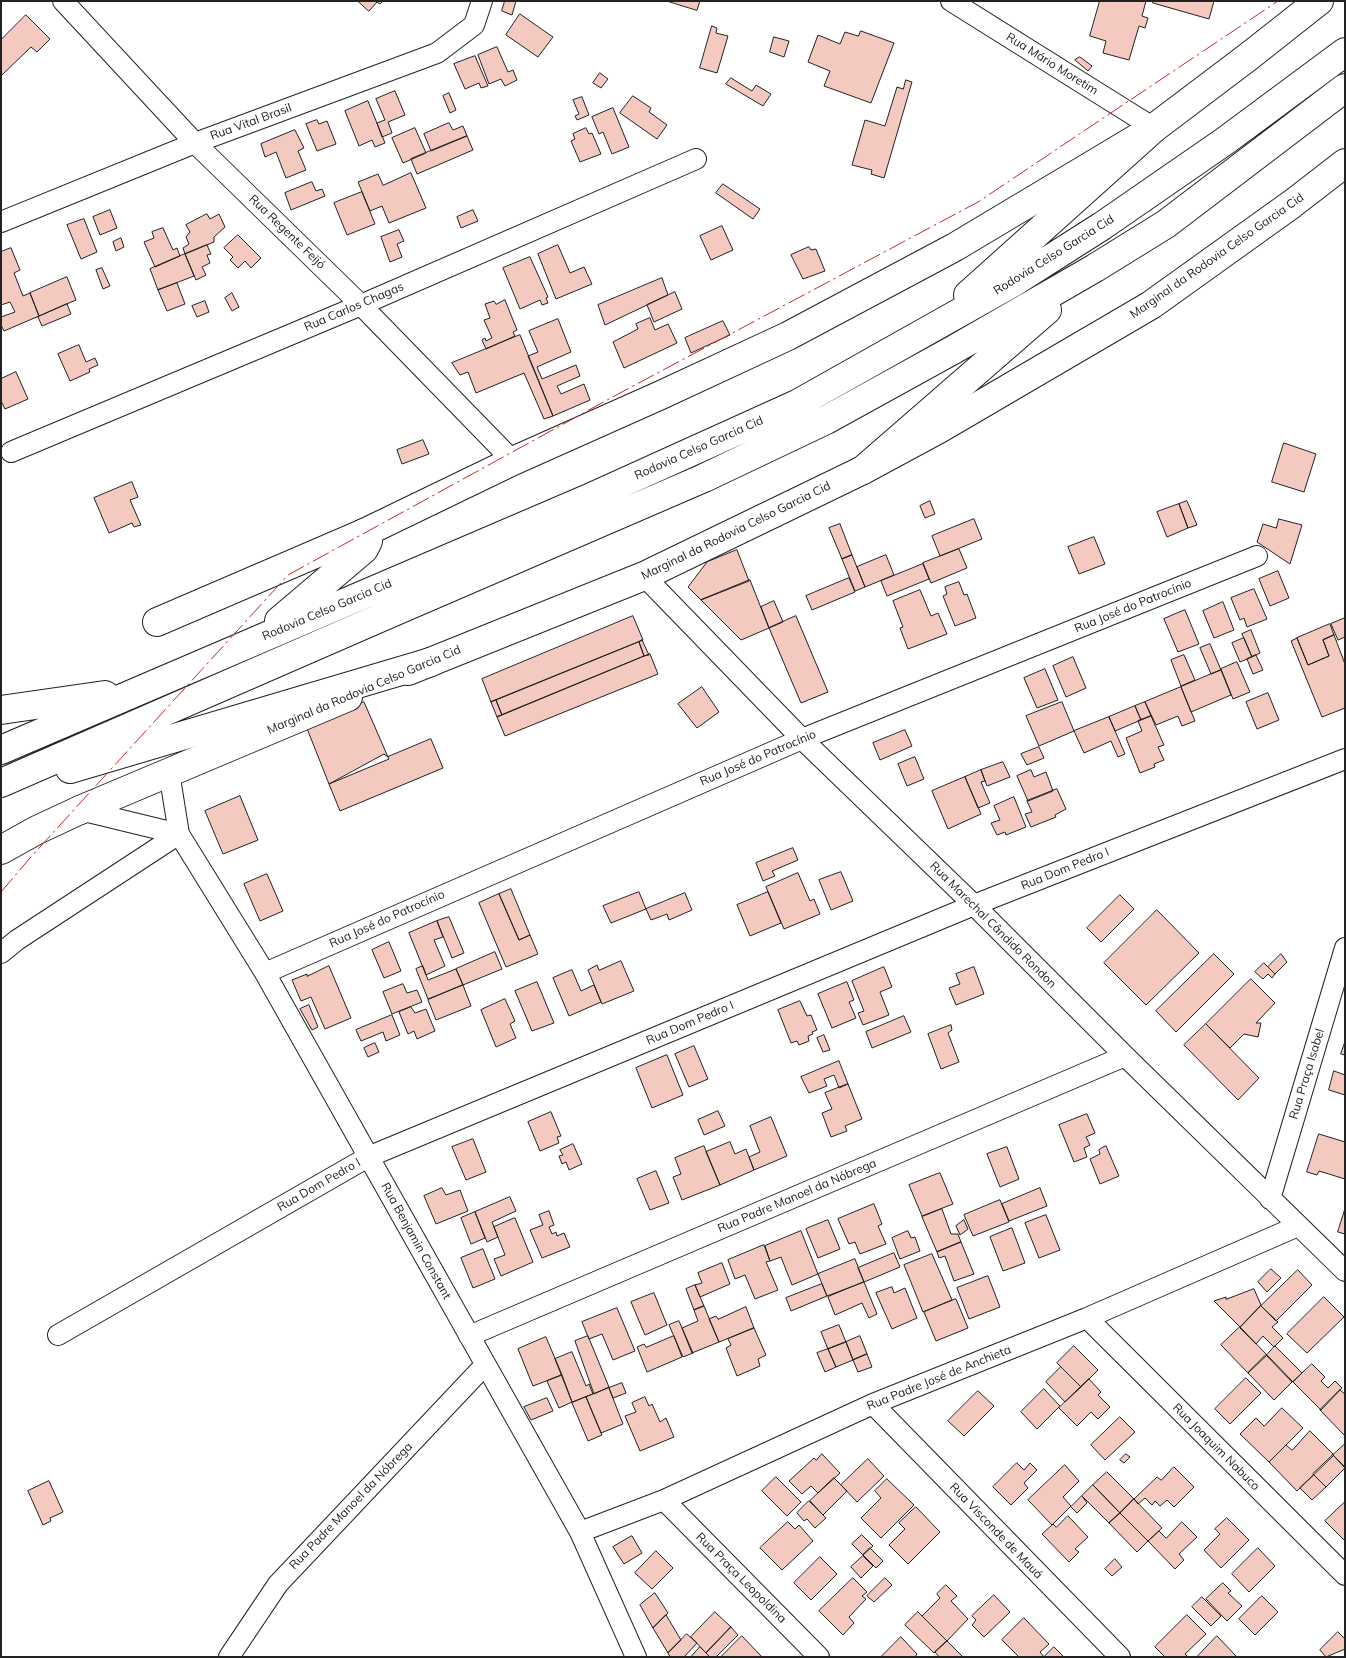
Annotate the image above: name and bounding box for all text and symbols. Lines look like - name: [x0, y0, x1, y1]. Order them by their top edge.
- street label: Rua Mário Moretim: [1003, 30, 1101, 98]
- street label: Rua Vital Brasil: [208, 101, 294, 143]
- street label: Marginal da Rodovia Celso Garcia Cid: [1127, 190, 1307, 322]
- street label: Rua Regente Feijó: [246, 192, 328, 272]
- street label: Rodovia Celso Garcia Cid: [991, 212, 1117, 298]
- street label: Rua Carlos Chagas: [302, 280, 406, 334]
- street label: Rodovia Celso Garcia Cid: [632, 413, 766, 483]
- street label: Marginal da Rodovia Celso Garcia Cid: [639, 479, 833, 583]
- street label: Rodovia Celso Garcia Cid: [260, 576, 394, 644]
- street label: Rua José do Patrocínio: [1072, 576, 1194, 636]
- street label: Marginal da Rodovia Celso Garcia Cid: [265, 643, 463, 737]
- street label: Rua José do Patrocínio: [698, 727, 818, 789]
- street label: Rua Dom Pedro I: [1019, 845, 1111, 893]
- street label: Rua Marechal Cândido Rondon: [927, 859, 1059, 991]
- street label: Rua José do Patrocínio: [327, 887, 447, 951]
- street label: Rua Dom Pedro I: [644, 998, 736, 1048]
- street label: Rua Praça Isabel: [1286, 1027, 1328, 1121]
- street label: Rua Dom Pedro I: [275, 1155, 363, 1215]
- street label: Rua Padre Manoel da Nóbrega: [715, 1156, 879, 1236]
- street label: Rua Benjamin Constant: [378, 1180, 454, 1302]
- street label: Rua Padre José de Anchieta: [865, 1342, 1013, 1414]
- street label: Rua Joaquim Nabuco: [1169, 1400, 1263, 1494]
- street label: Rua Padre Manoel da Nóbrega: [286, 1439, 416, 1573]
- street label: Rua Visconde de Mauá: [946, 1480, 1046, 1582]
- street label: Rua Praça Leopoldina: [693, 1530, 789, 1626]

